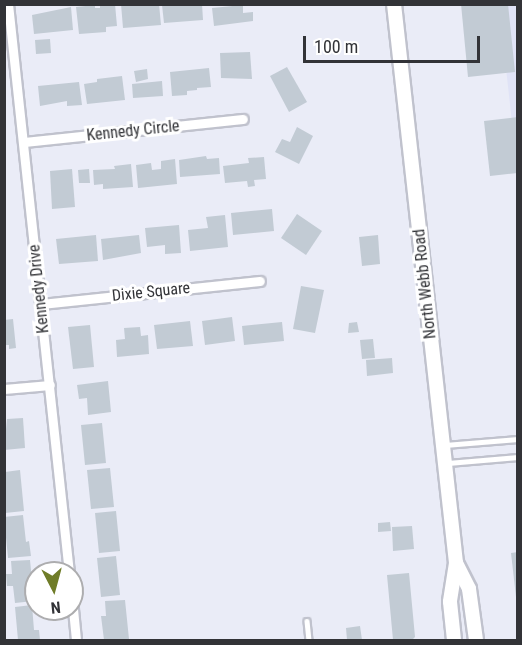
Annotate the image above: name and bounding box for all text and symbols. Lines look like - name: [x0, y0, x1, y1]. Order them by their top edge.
- scale bar: [306, 24, 483, 62]
- text: 100 m: [314, 36, 358, 57]
- street label: Kennedy Circle: [86, 117, 180, 145]
- street label: North Webb Road: [410, 228, 440, 340]
- street label: Kennedy Drive: [25, 244, 53, 334]
- street label: Dixie Square: [111, 278, 191, 306]
- north arrow: [24, 561, 84, 621]
- text: N: [50, 597, 62, 617]

